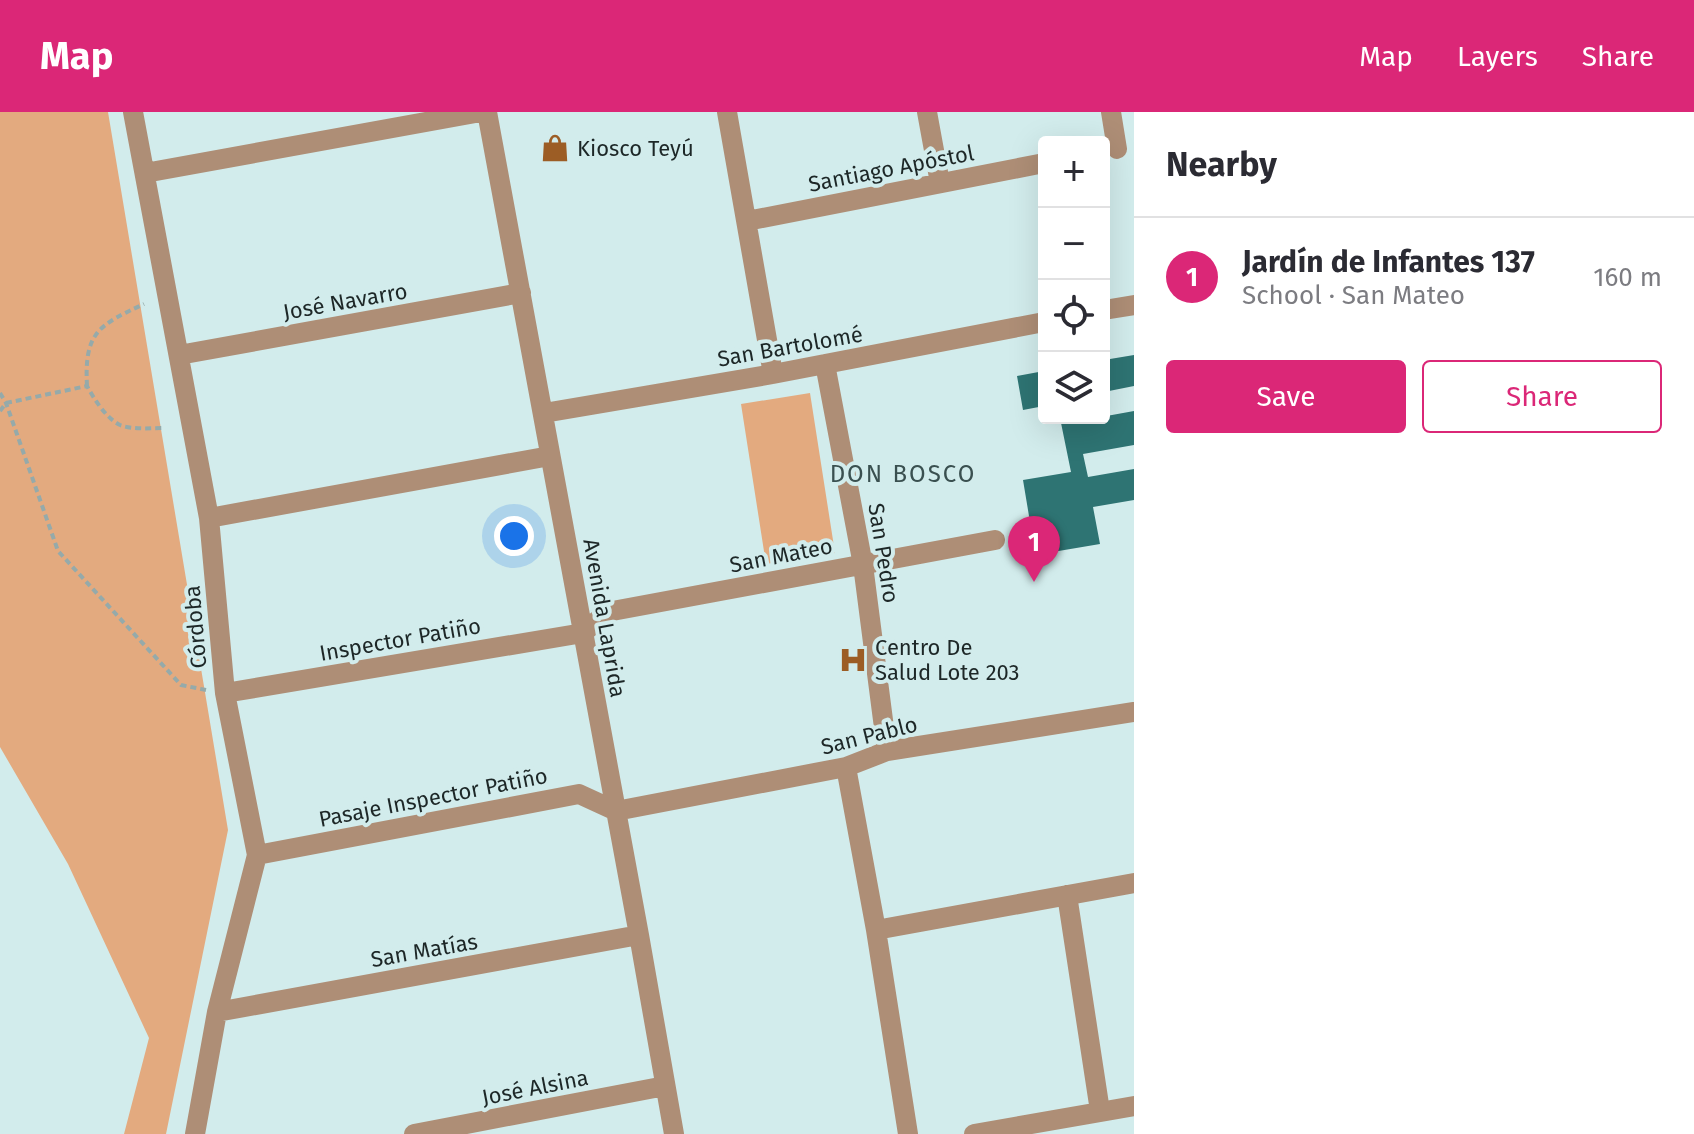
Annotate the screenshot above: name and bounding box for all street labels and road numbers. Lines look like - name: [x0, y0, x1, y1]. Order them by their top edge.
- street label: Santiago Apóstol: [806, 139, 976, 198]
- street label: José Navarro: [281, 277, 409, 326]
- street label: San Bartolomé: [715, 320, 865, 373]
- street label: San Pedro: [862, 501, 905, 605]
- street label: San Mateo: [727, 532, 835, 579]
- street label: Avenida Laprida: [577, 536, 632, 700]
- street label: Córdoba: [178, 584, 213, 670]
- street label: Inspector Patiño: [317, 612, 483, 667]
- street label: San Pablo: [818, 710, 920, 760]
- street label: Pasaje Inspector Patiño: [316, 762, 550, 833]
- street label: San Matías: [369, 928, 480, 973]
- street label: José Alsina: [479, 1064, 591, 1111]

